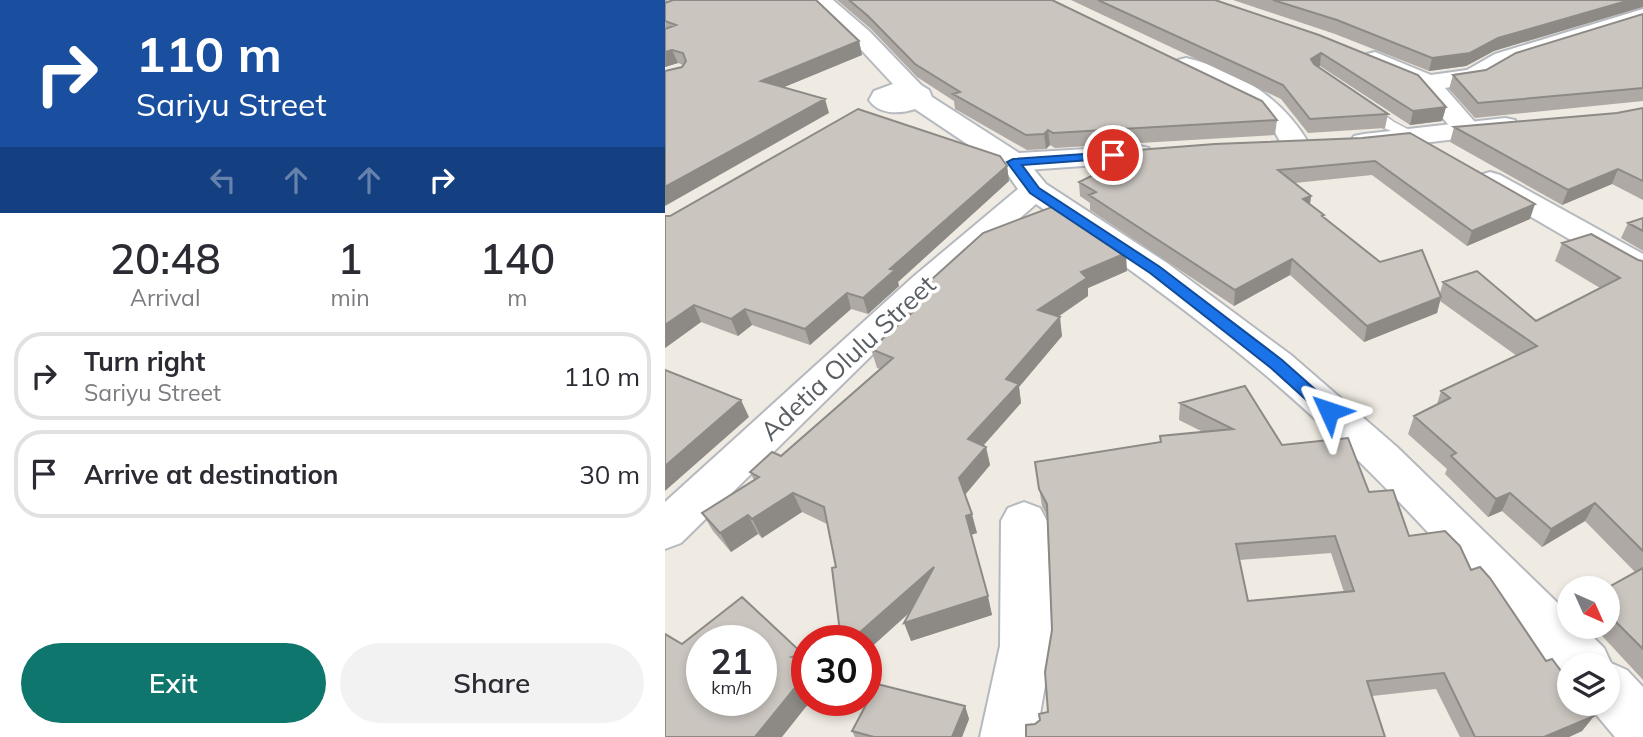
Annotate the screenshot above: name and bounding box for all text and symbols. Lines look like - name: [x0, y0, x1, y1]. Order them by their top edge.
- text: 110 m: [136, 23, 282, 84]
- icon: right: [21, 28, 112, 119]
- text: Sariyu Street: [136, 84, 327, 124]
- pin: [1083, 125, 1143, 185]
- icon: arrive: [1094, 136, 1132, 174]
- icon: left: [204, 161, 242, 199]
- icon: ahead: [277, 161, 315, 199]
- icon: ahead: [350, 161, 388, 199]
- icon: right: [423, 161, 461, 199]
- text: 20:48: [110, 232, 221, 285]
- text: 1: [337, 232, 363, 285]
- text: 140: [480, 232, 555, 285]
- street label: Adetia Olulu Street: [753, 268, 942, 447]
- text: Arrival: [130, 283, 200, 312]
- text: min: [330, 283, 370, 312]
- text: m: [507, 283, 527, 312]
- text: Turn right: [84, 345, 205, 378]
- icon: right: [25, 357, 63, 395]
- text: 110 m: [564, 360, 640, 393]
- position arrow: [1292, 374, 1366, 448]
- text: Sariyu Street: [84, 378, 221, 407]
- icon: arrive: [25, 455, 63, 493]
- text: Arrive at destination: [84, 458, 339, 491]
- text: 30 m: [579, 458, 640, 491]
- north arrow: [1557, 576, 1621, 639]
- map controls: [1557, 576, 1620, 716]
- speed limit sign: 30: [791, 625, 882, 716]
- text: 21: [710, 639, 753, 683]
- button: Exit: [21, 643, 326, 723]
- button: Share: [340, 643, 644, 723]
- button: layers: [1557, 653, 1620, 716]
- text: km/h: [711, 676, 752, 699]

